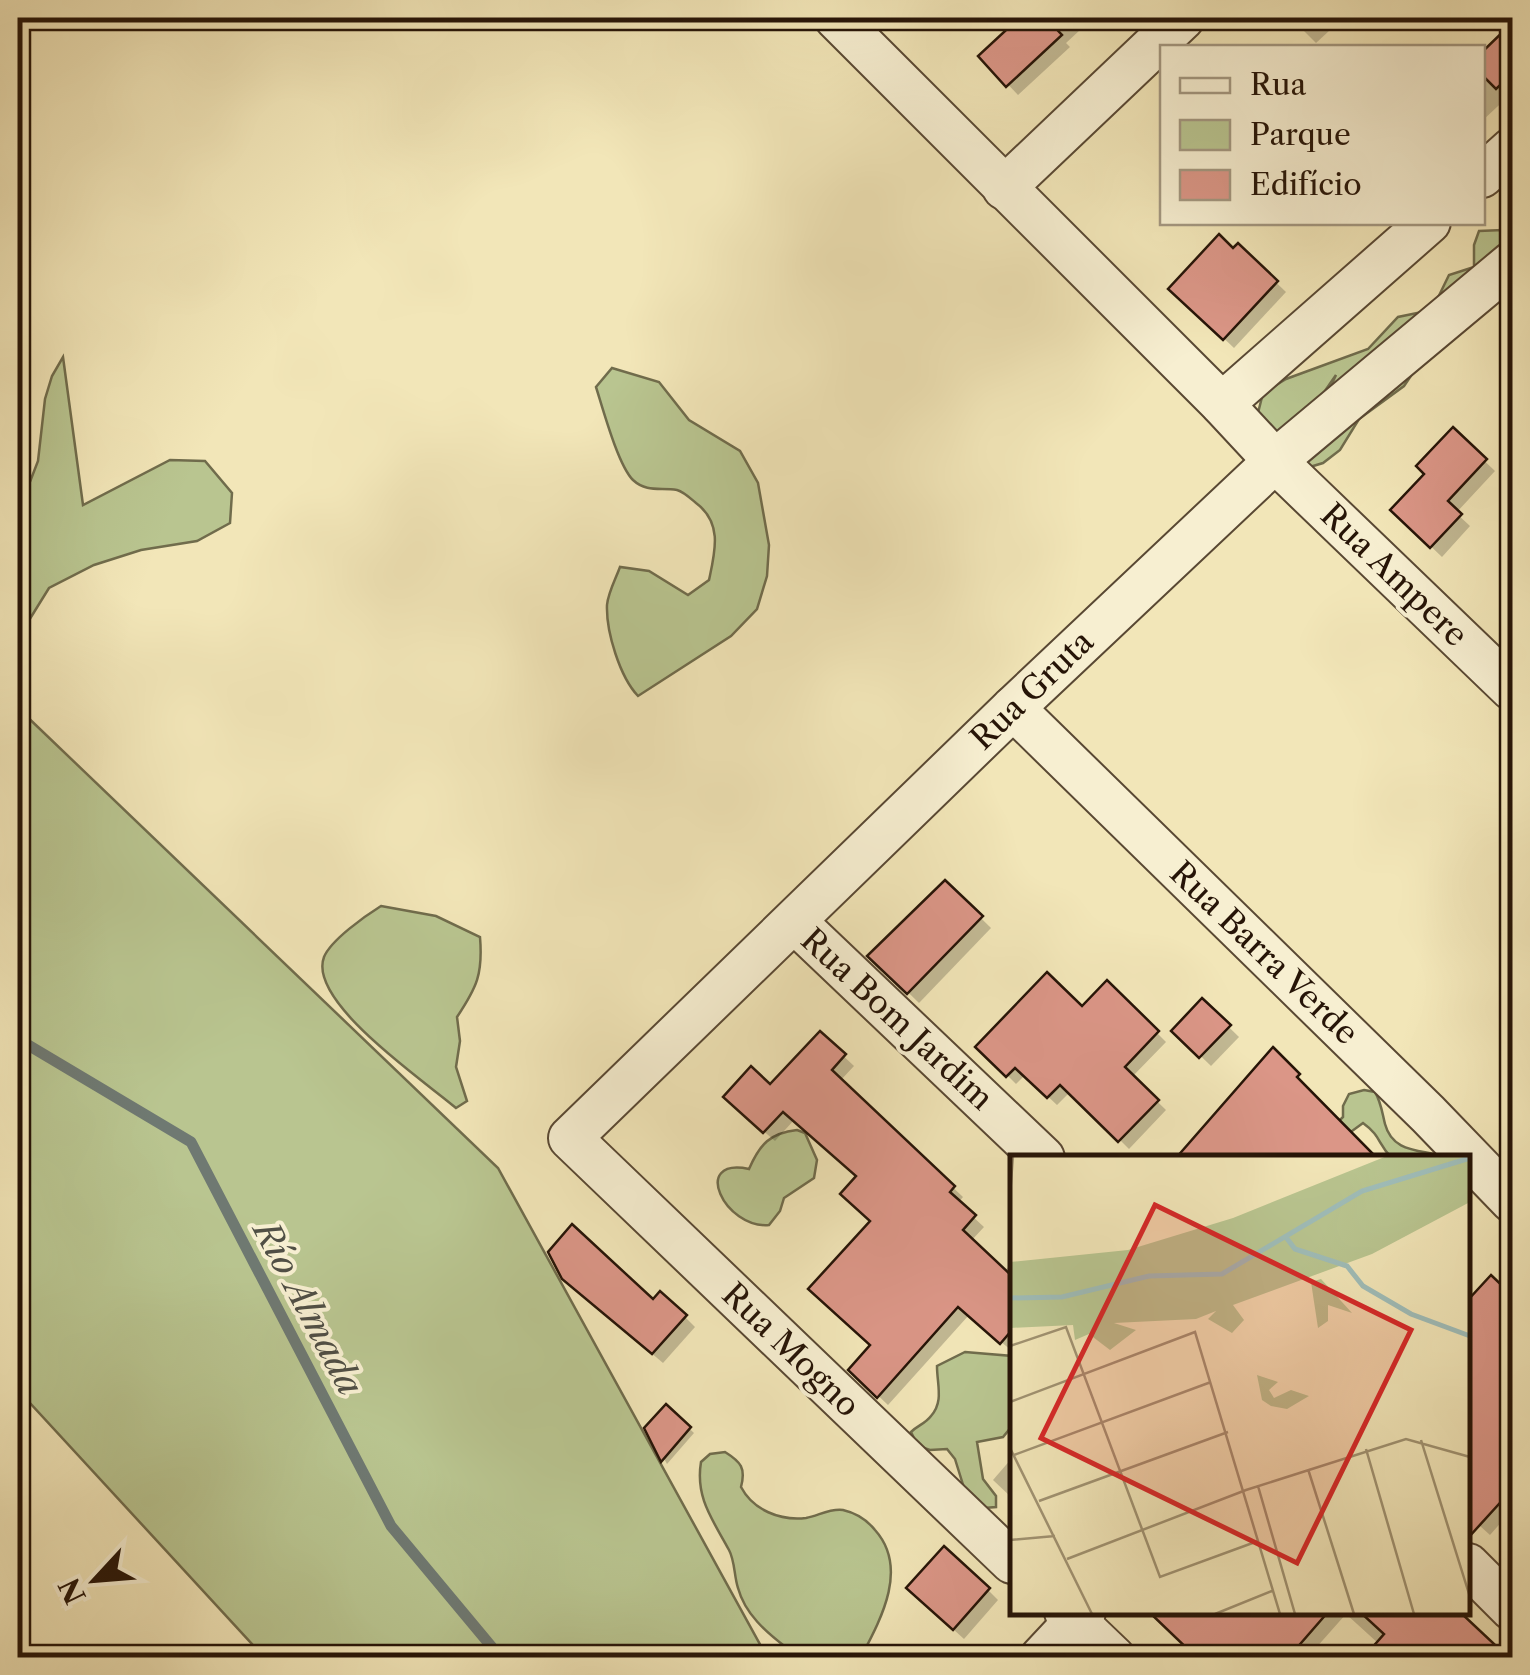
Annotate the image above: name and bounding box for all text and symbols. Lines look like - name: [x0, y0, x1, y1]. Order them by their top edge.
- legend: [1160, 45, 1485, 225]
- text: Rua: [1250, 66, 1306, 103]
- text: Parque: [1250, 116, 1351, 153]
- text: Edifício: [1250, 166, 1362, 203]
- street label: Rua Ampere: [1313, 495, 1476, 654]
- street label: Rua Gruta: [962, 622, 1101, 758]
- street label: Rua Barra Verde: [1162, 853, 1367, 1052]
- street label: Rua Bom Jardim: [793, 920, 1002, 1118]
- inset map: [1010, 1155, 1470, 1615]
- water label: Río Almada: [243, 1211, 372, 1402]
- street label: Rua Mogno: [715, 1275, 868, 1425]
- north arrow: [45, 1530, 145, 1630]
- text: N: [52, 1573, 93, 1609]

